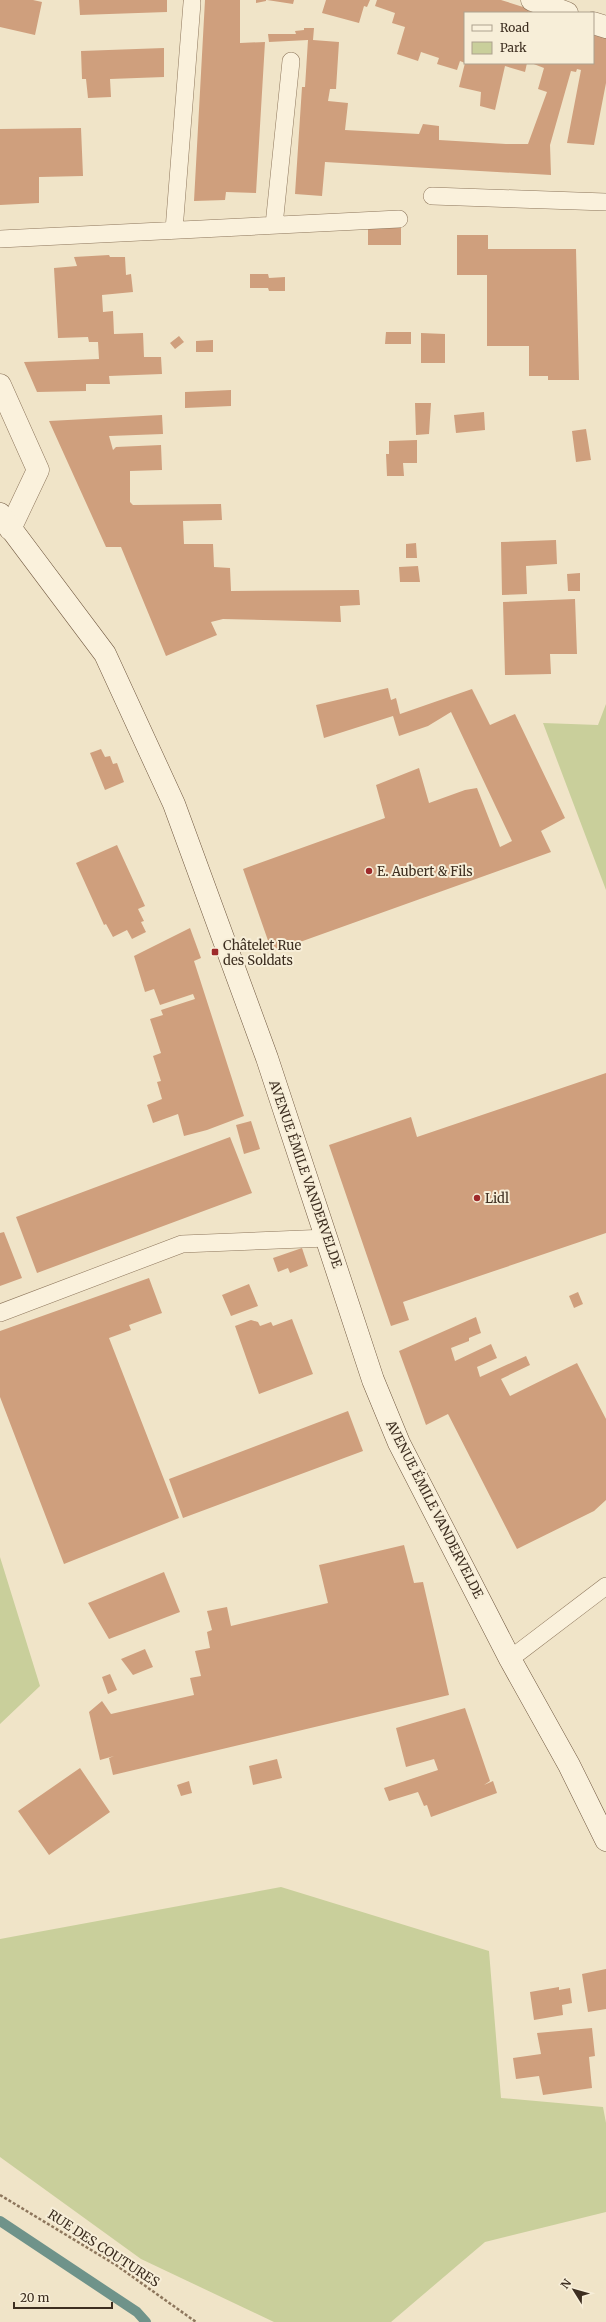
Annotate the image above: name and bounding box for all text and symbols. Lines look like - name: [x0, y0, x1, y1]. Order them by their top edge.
- legend: [464, 12, 594, 64]
- text: Road: [500, 20, 529, 35]
- text: Park: [500, 40, 527, 55]
- place label: E. Aubert & Fils: [377, 863, 473, 880]
- marker: E. Aubert & Fils: [364, 866, 374, 876]
- place label: Châtelet Rue des Soldats: [223, 937, 301, 969]
- marker: Châtelet Rue des Soldats: [210, 947, 220, 957]
- street label: AVENUE ÉMILE VANDERVELDE: [265, 1077, 347, 1271]
- place label: Lidl: [485, 1190, 509, 1207]
- marker: Lidl: [472, 1193, 482, 1203]
- street label: AVENUE ÉMILE VANDERVELDE: [382, 1416, 488, 1602]
- street label: RUE DES COUTURES: [45, 2206, 163, 2291]
- north arrow: [554, 2270, 594, 2310]
- text: N: [558, 2276, 574, 2292]
- scale bar: [14, 2284, 112, 2310]
- text: 20 m: [20, 2290, 49, 2305]

